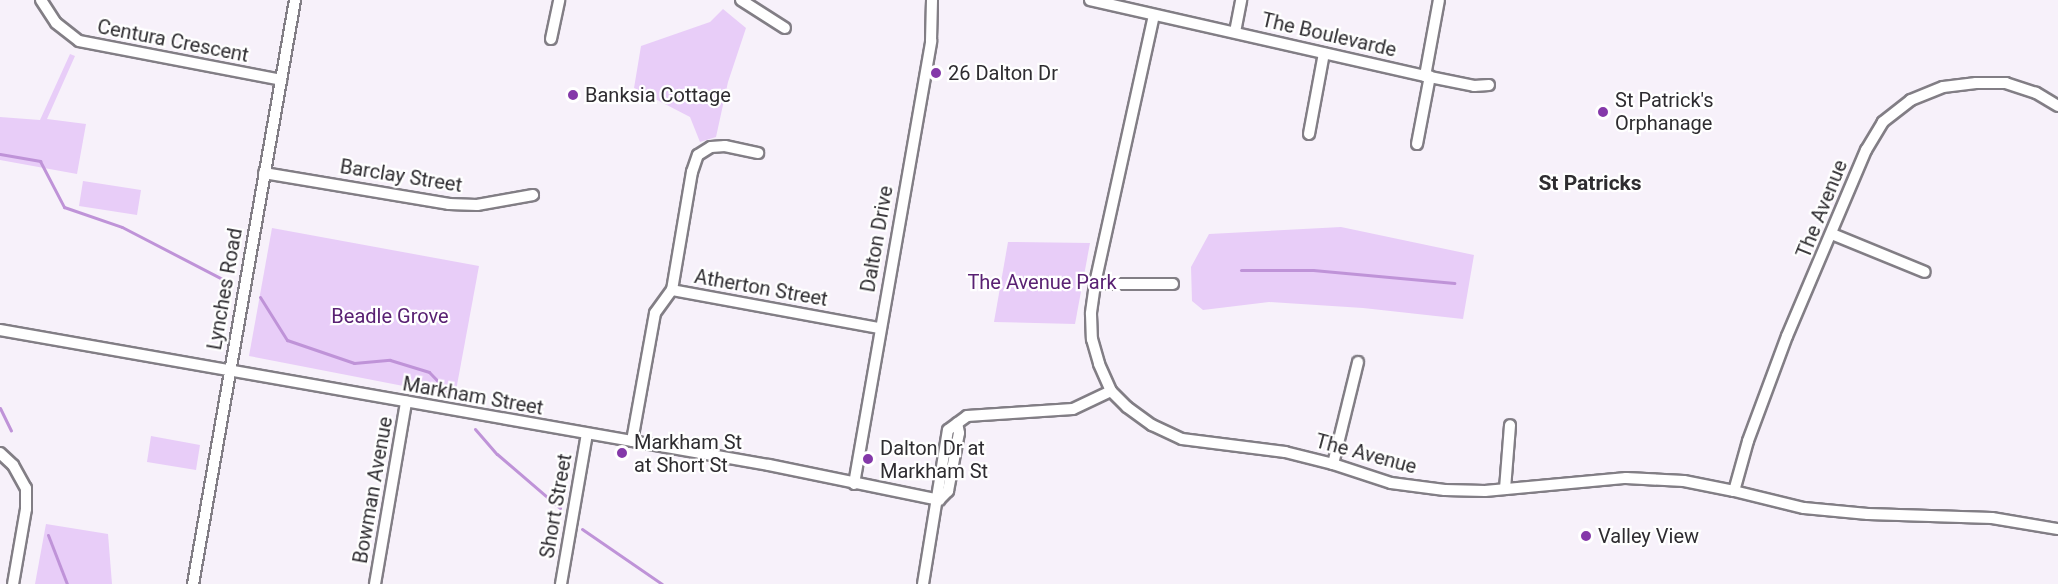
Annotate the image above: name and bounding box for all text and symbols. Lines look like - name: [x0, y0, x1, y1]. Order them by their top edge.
- street label: The Boulevarde: [1259, 8, 1399, 62]
- street label: Centura Crescent: [95, 15, 251, 67]
- place label: 26 Dalton Dr: [948, 61, 1058, 85]
- marker: 26 Dalton Dr: [929, 66, 943, 80]
- place label: Banksia Cottage: [585, 83, 731, 107]
- marker: Banksia Cottage: [566, 88, 580, 102]
- place label: St Patrick's Orphanage: [1615, 88, 1714, 135]
- marker: St Patrick's Orphanage: [1596, 105, 1610, 119]
- street label: Barclay Street: [338, 155, 464, 197]
- street label: The Avenue: [1791, 156, 1853, 262]
- district label: St Patricks: [1538, 170, 1642, 196]
- street label: Dalton Drive: [856, 184, 898, 294]
- street label: Lynches Road: [202, 226, 248, 352]
- street label: Atherton Street: [693, 264, 829, 312]
- park label: The Avenue Park: [967, 270, 1117, 294]
- park label: Beadle Grove: [331, 304, 449, 328]
- street label: Markham Street: [401, 372, 545, 420]
- street label: Bowman Avenue: [348, 415, 398, 565]
- street label: The Avenue: [1313, 429, 1419, 479]
- place label: Markham St at Short St: [634, 430, 742, 477]
- place label: Dalton Dr at Markham St: [880, 436, 988, 483]
- marker: Markham St at Short St: [615, 446, 629, 460]
- street label: Short Street: [535, 452, 577, 560]
- marker: Dalton Dr at Markham St: [861, 452, 875, 466]
- place label: Valley View: [1598, 524, 1699, 548]
- marker: Valley View: [1579, 529, 1593, 543]

